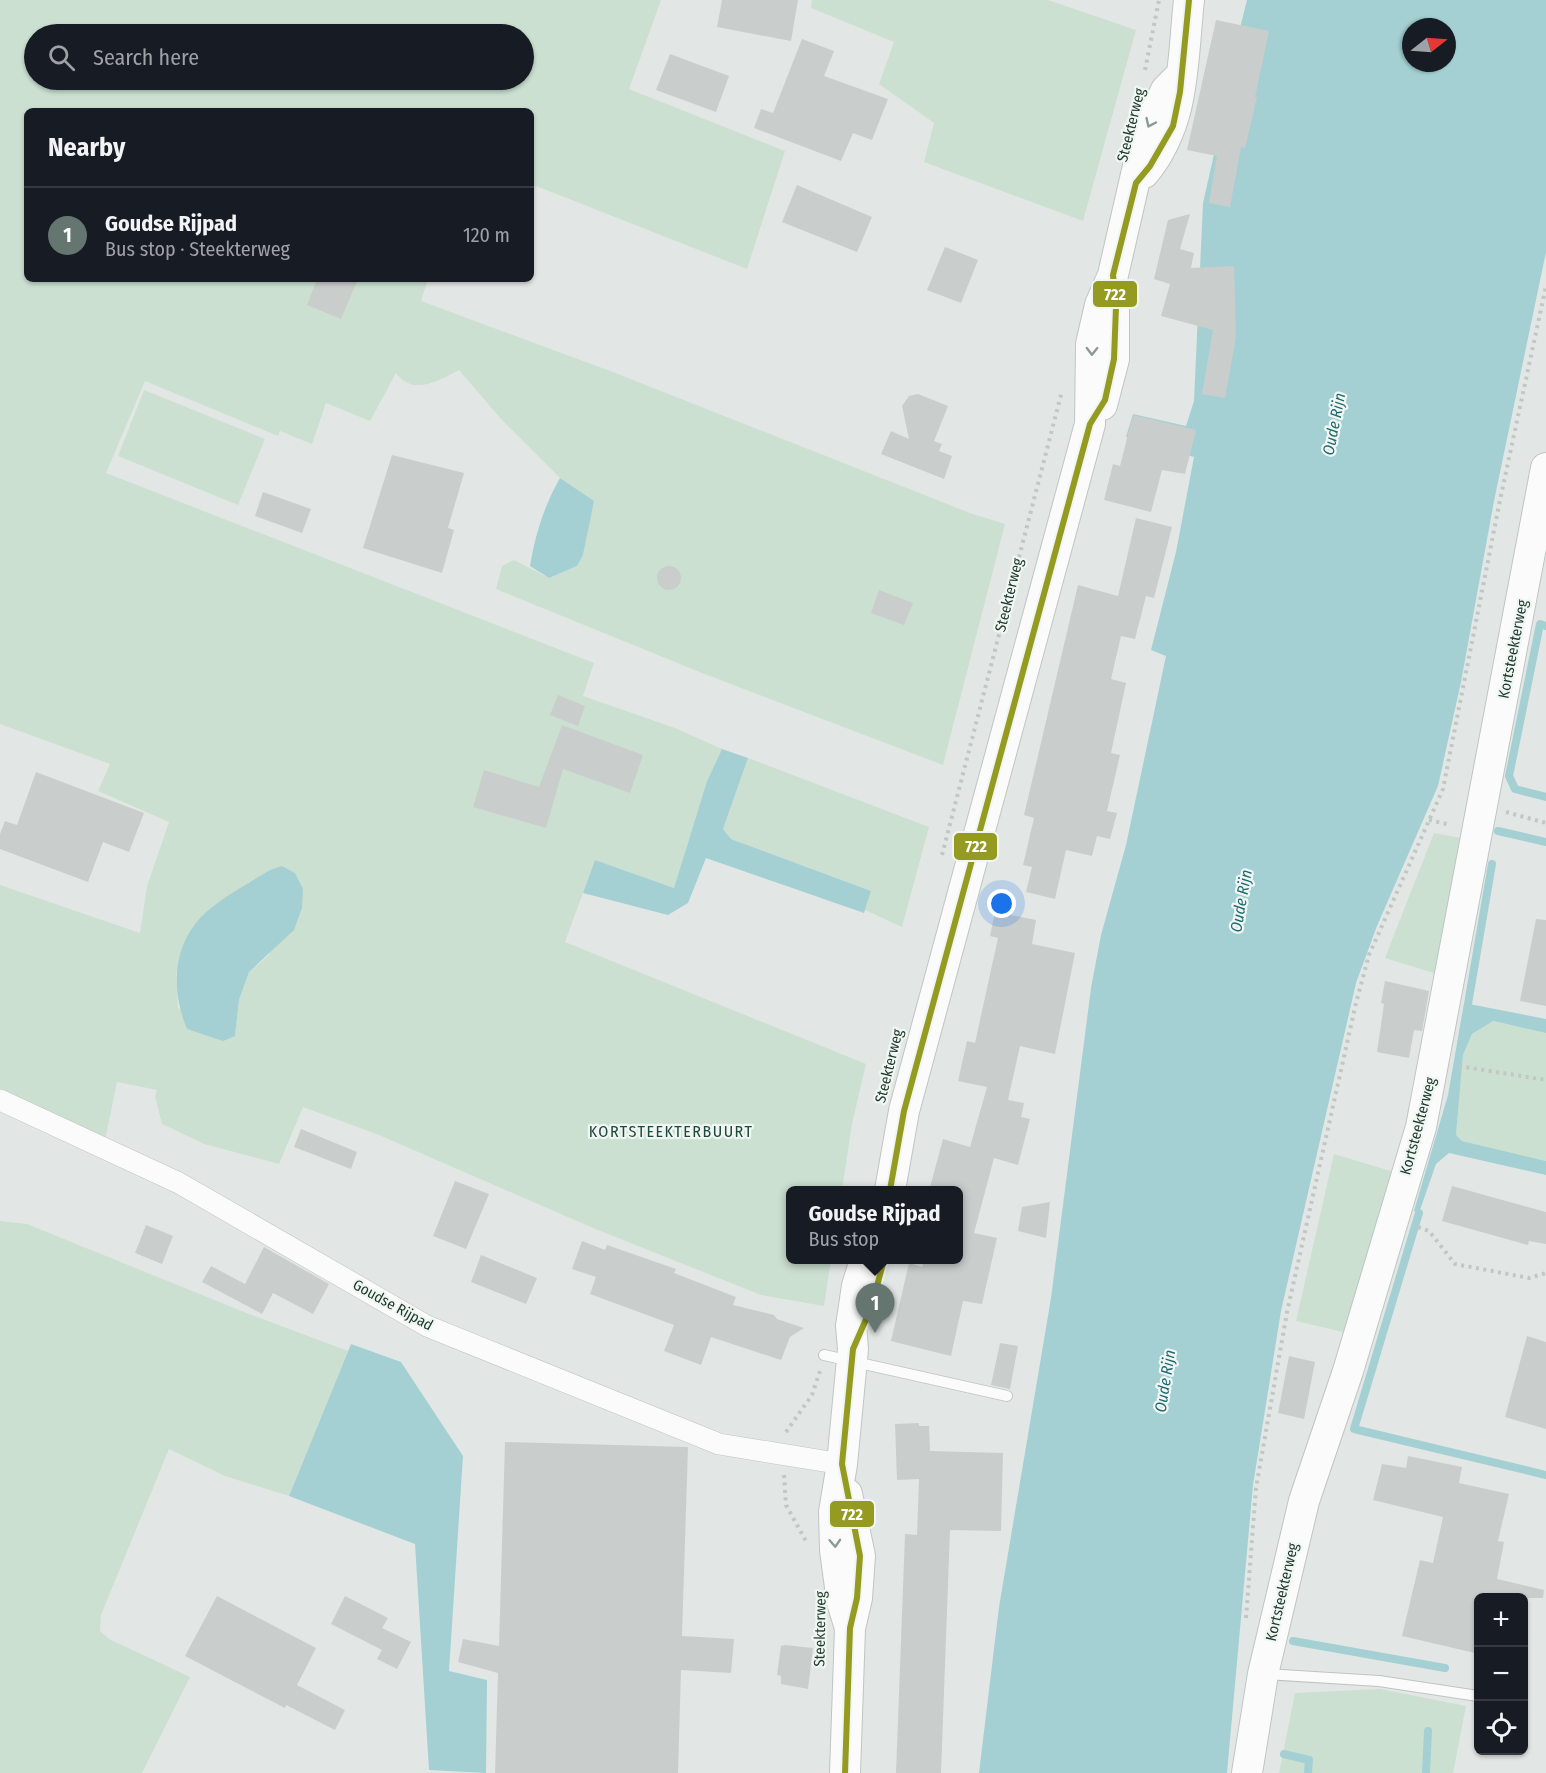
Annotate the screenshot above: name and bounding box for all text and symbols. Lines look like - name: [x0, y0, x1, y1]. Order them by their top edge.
- north arrow: [1402, 18, 1456, 72]
- search box: [24, 24, 534, 90]
- icon: search: [45, 41, 78, 74]
- text: Search here: [93, 44, 199, 71]
- street label: Steekterweg: [1113, 86, 1149, 164]
- one-way arrow: [1145, 117, 1157, 128]
- text: Nearby: [48, 132, 125, 163]
- text: Goudse Rijpad: [105, 210, 237, 237]
- text: 1: [63, 223, 72, 247]
- text: 120 m: [463, 223, 510, 247]
- text: Bus stop · Steekterweg: [105, 237, 290, 261]
- line badge: 722: [1092, 280, 1138, 308]
- text: 722: [1104, 285, 1126, 304]
- one-way arrow: [1085, 347, 1098, 356]
- water label: Oude Rijn: [1319, 391, 1349, 457]
- street label: Steekterweg: [991, 556, 1027, 634]
- street label: Kortsteekterweg: [1495, 598, 1531, 700]
- line badge: 722: [953, 832, 998, 861]
- text: 722: [965, 837, 987, 856]
- water label: Oude Rijn: [1226, 868, 1256, 934]
- your location: [987, 889, 1016, 918]
- street label: Steekterweg: [871, 1027, 907, 1105]
- street label: Kortsteekterweg: [1396, 1075, 1440, 1177]
- district label: KORTSTEEKTERBUURT: [589, 1122, 753, 1141]
- popup: [786, 1186, 963, 1264]
- text: Goudse Rijpad: [809, 1200, 940, 1227]
- text: Bus stop: [809, 1227, 879, 1251]
- street label: Goudse Rijpad: [350, 1276, 436, 1334]
- pin: 1: [856, 1284, 894, 1333]
- water label: Oude Rijn: [1151, 1348, 1179, 1414]
- line badge: 722: [829, 1500, 875, 1528]
- text: 722: [841, 1505, 863, 1524]
- one-way arrow: [828, 1538, 841, 1547]
- street label: Kortsteekterweg: [1262, 1541, 1302, 1643]
- street label: Steekterweg: [810, 1591, 830, 1667]
- map controls: [1474, 1593, 1528, 1755]
- button: +: [1474, 1593, 1528, 1647]
- button: −: [1474, 1647, 1528, 1701]
- button: locate: [1474, 1701, 1528, 1755]

